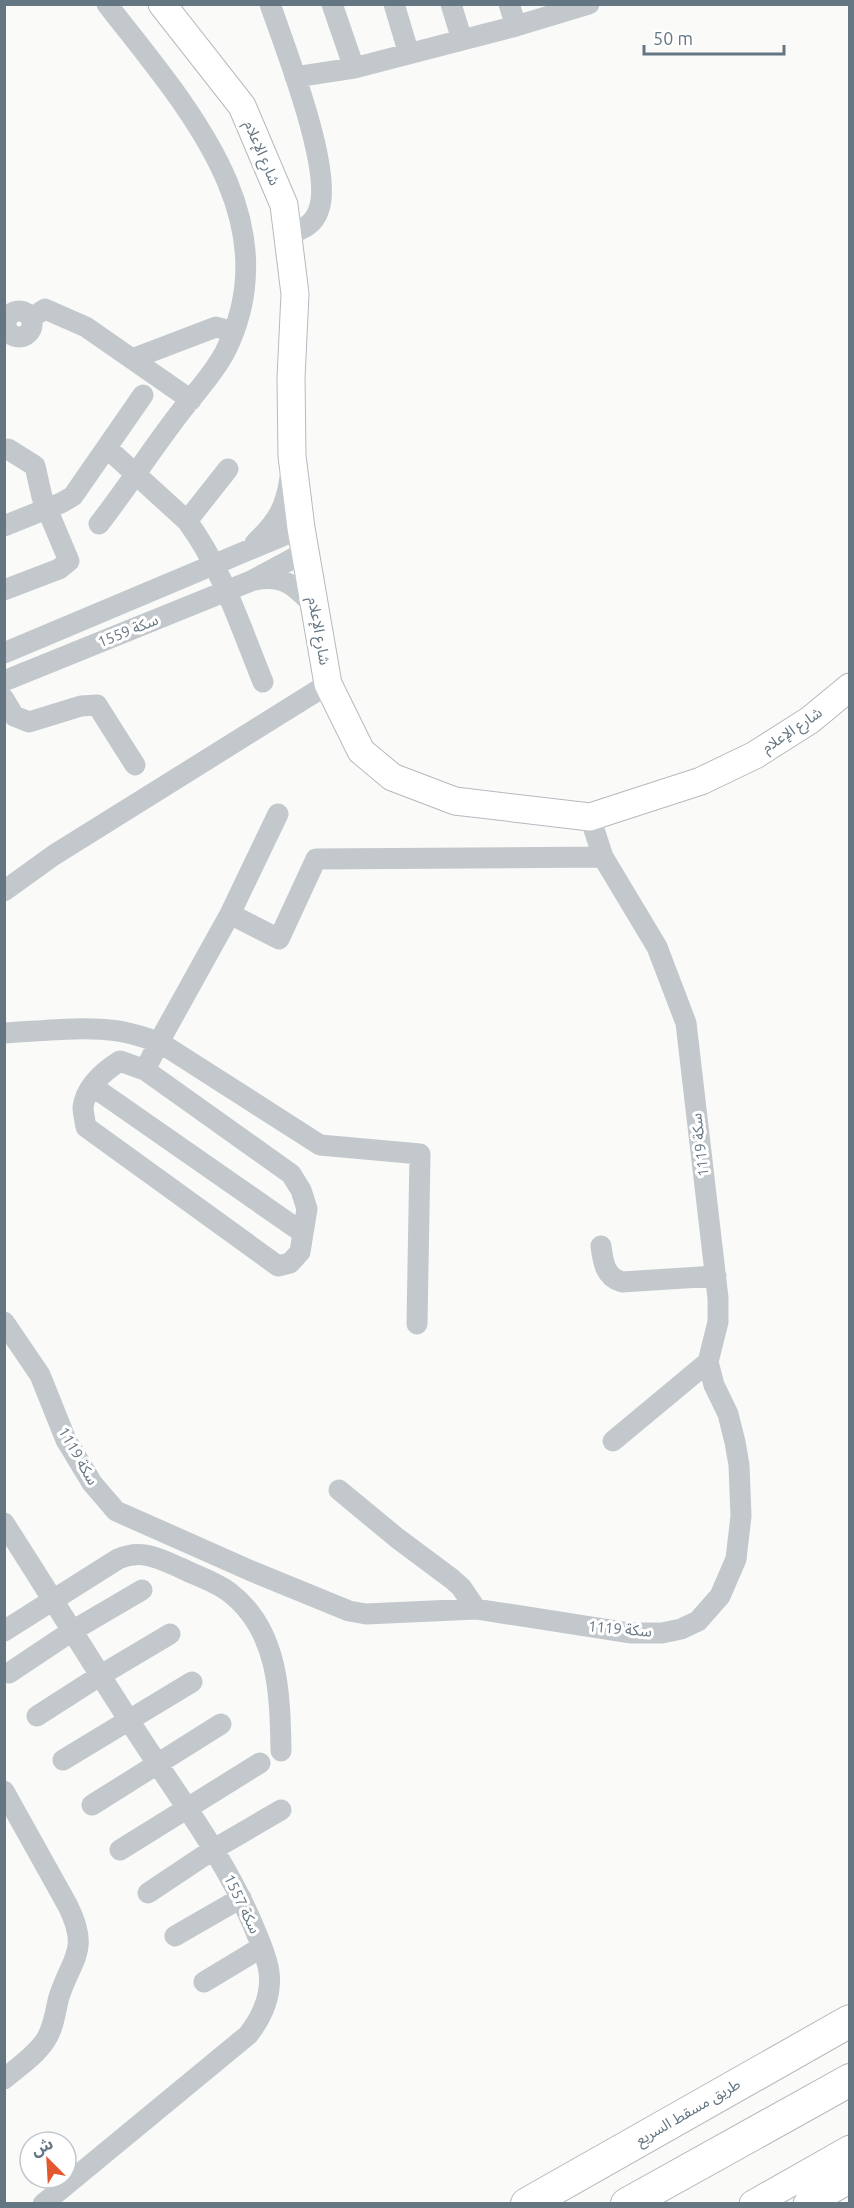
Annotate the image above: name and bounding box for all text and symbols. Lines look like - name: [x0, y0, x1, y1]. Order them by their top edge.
- scale bar: [644, 18, 784, 56]
- text: 50 m: [653, 28, 693, 48]
- street label: شارع الإعلام: [238, 118, 284, 190]
- street label: شارع الإعلام: [301, 596, 334, 667]
- street label: سكة 1559: [95, 611, 161, 650]
- street label: شارع الإعلام: [758, 703, 827, 759]
- street label: سكة 1119: [687, 1112, 712, 1178]
- street label: سكة 1119: [55, 1424, 102, 1488]
- street label: سكة 1119: [587, 1617, 653, 1640]
- street label: سكة 1557: [221, 1871, 264, 1936]
- street label: طريق مسقط السريع: [632, 2075, 745, 2152]
- north arrow: [18, 2130, 78, 2190]
- text: ش: [28, 2134, 56, 2160]

